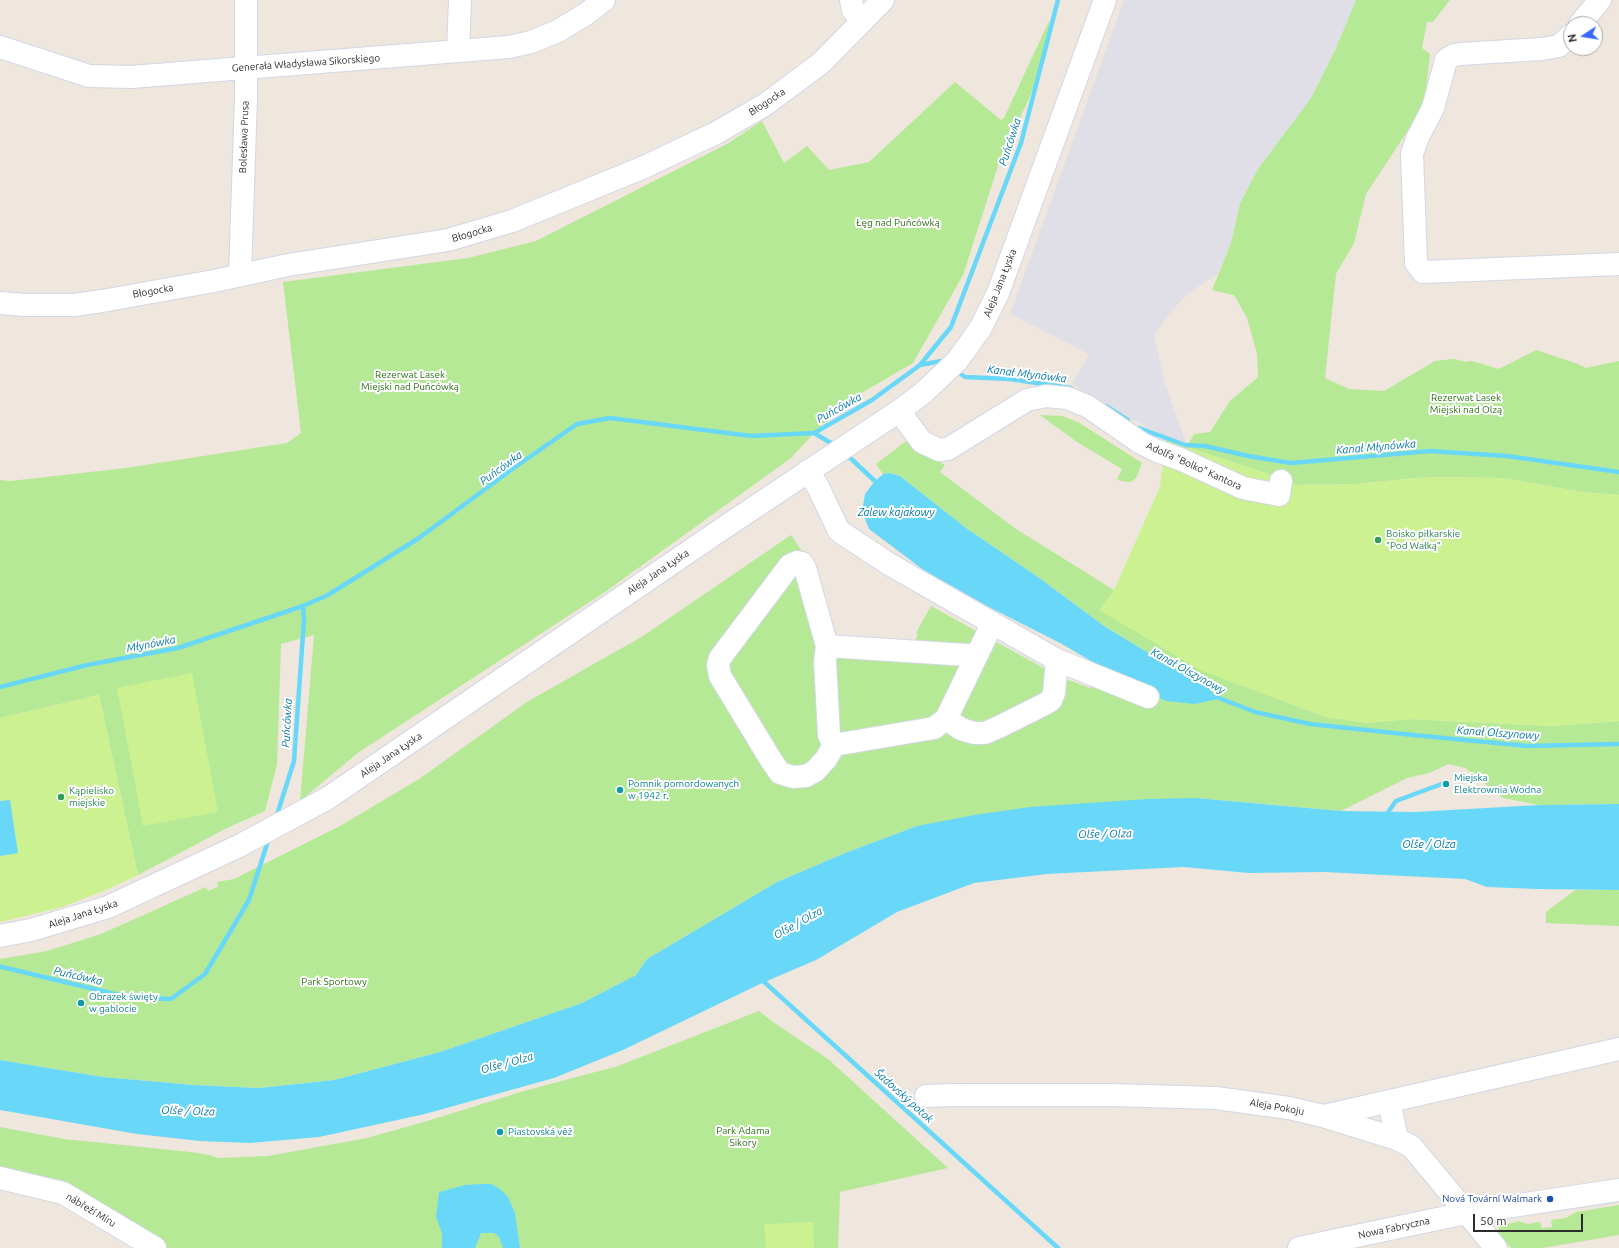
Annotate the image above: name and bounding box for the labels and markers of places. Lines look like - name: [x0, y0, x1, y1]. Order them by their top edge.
- place label: Boisko piłkarskie "Pod Wałką": [1386, 528, 1460, 552]
- marker: Boisko piłkarskie "Pod Wałką": [1373, 535, 1383, 545]
- place label: Miejska Elektrownia Wodna: [1454, 772, 1541, 796]
- place label: Pomnik pomordowanych w 1942 r.: [628, 778, 739, 802]
- marker: Miejska Elektrownia Wodna: [1441, 779, 1451, 789]
- place label: Kąpielisko miejskie: [69, 785, 114, 808]
- marker: Pomnik pomordowanych w 1942 r.: [615, 785, 625, 795]
- marker: Kąpielisko miejskie: [56, 792, 66, 802]
- place label: Obrazek święty w gablocie: [89, 991, 158, 1014]
- marker: Obrazek święty w gablocie: [76, 998, 86, 1008]
- place label: Piastovská věž: [508, 1126, 572, 1138]
- marker: Piastovská věž: [495, 1127, 505, 1137]
- place label: Nová Tovární Walmark: [1442, 1193, 1542, 1205]
- marker: Nová Tovární Walmark: [1545, 1194, 1555, 1204]

